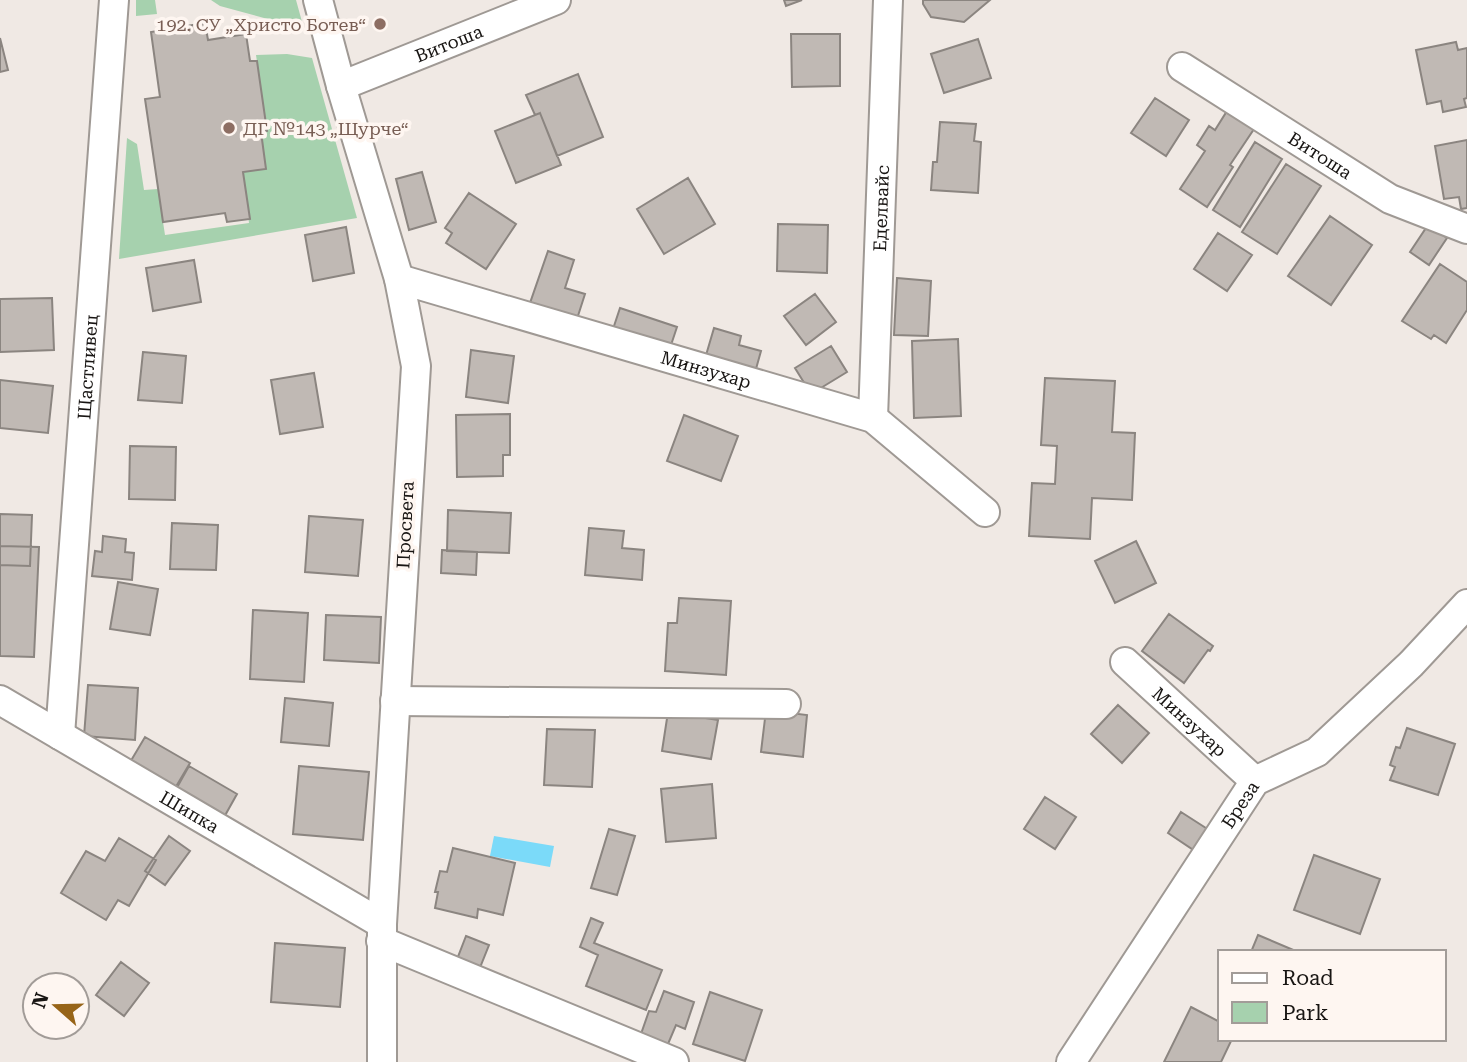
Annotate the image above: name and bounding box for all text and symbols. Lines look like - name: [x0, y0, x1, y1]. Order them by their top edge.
- place label: 192. СУ „Христо Ботев“: [156, 14, 366, 35]
- marker: 192. СУ „Христо Ботев“: [372, 16, 388, 32]
- street label: Витоша: [412, 20, 486, 66]
- place label: ДГ №143 „Щурче“: [243, 118, 409, 139]
- marker: ДГ №143 „Щурче“: [221, 120, 237, 136]
- street label: Витоша: [1285, 127, 1356, 183]
- street label: Еделвайс: [868, 165, 893, 252]
- street label: Щастливец: [73, 313, 101, 420]
- street label: Минзухар: [658, 346, 754, 392]
- street label: Просвета: [392, 481, 418, 569]
- street label: Минзухар: [1148, 682, 1231, 761]
- street label: Бреза: [1217, 777, 1263, 832]
- street label: Шипка: [157, 786, 223, 837]
- legend: [1218, 950, 1446, 1041]
- text: Road: [1282, 966, 1334, 990]
- north arrow: [21, 971, 91, 1041]
- text: N: [27, 989, 54, 1011]
- text: Park: [1282, 1001, 1328, 1025]

